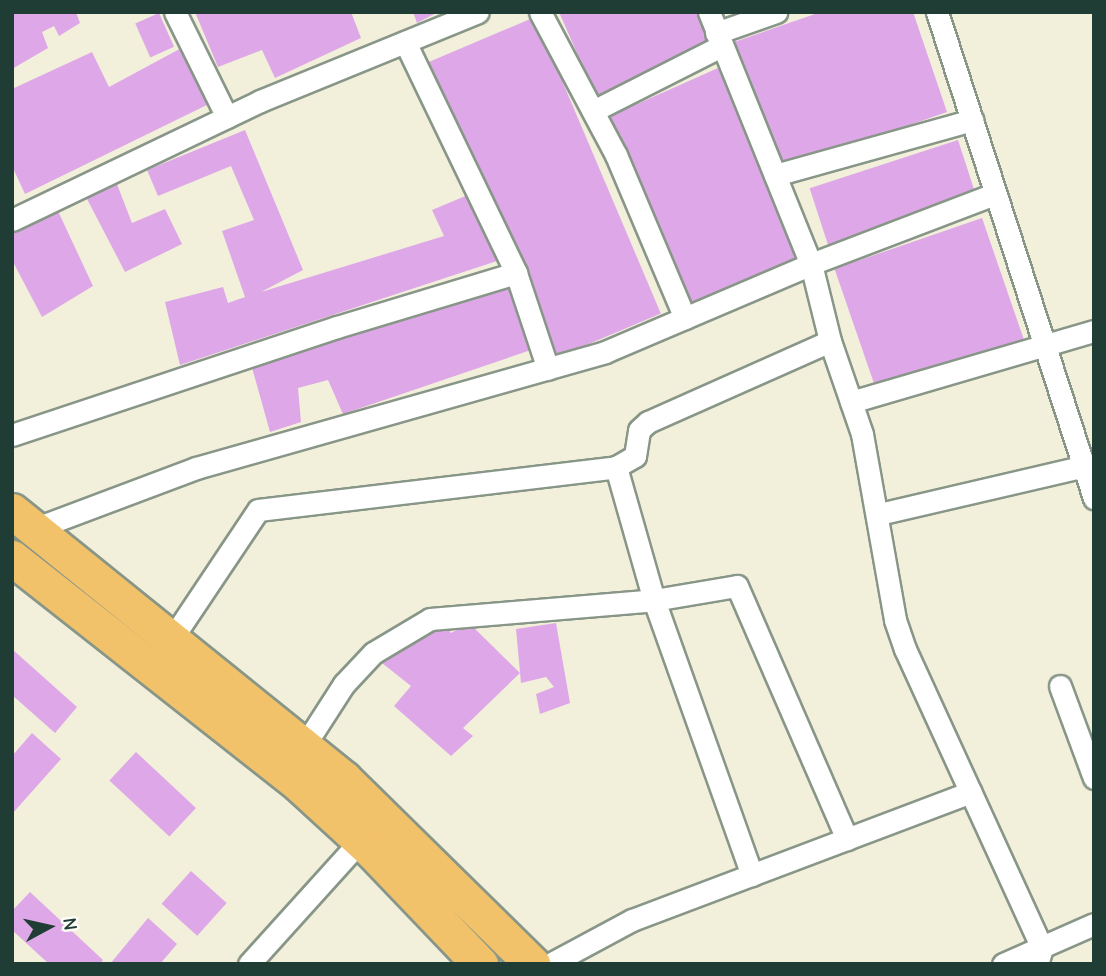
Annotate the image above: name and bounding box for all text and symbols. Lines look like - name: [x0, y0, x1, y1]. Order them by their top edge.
- north arrow: [14, 892, 84, 962]
- text: N: [58, 916, 82, 932]

